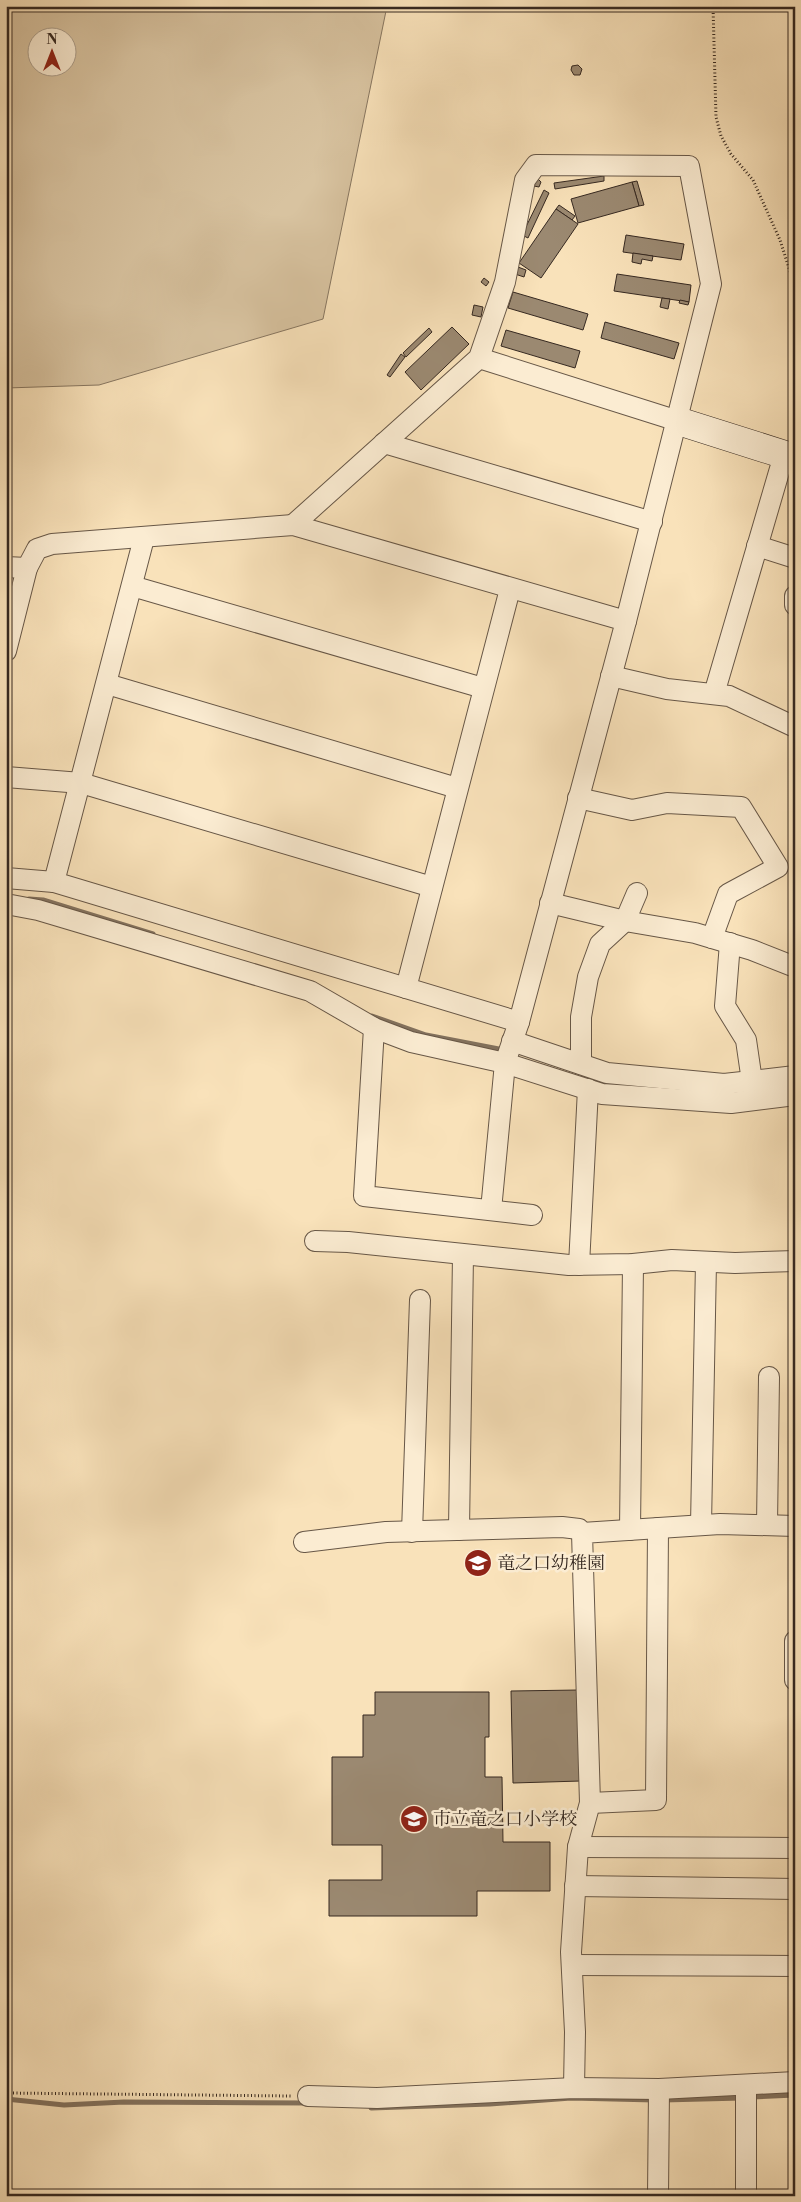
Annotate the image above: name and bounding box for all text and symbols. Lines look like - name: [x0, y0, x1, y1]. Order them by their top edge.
- north arrow: [28, 28, 78, 78]
- text: N: [46, 31, 58, 49]
- school or university icon: 竜之口幼稚園: [463, 1548, 493, 1578]
- place label: 竜之口幼稚園: [497, 1552, 605, 1575]
- school or university icon: 市立竜之口小学校: [399, 1804, 429, 1834]
- place label: 市立竜之口小学校: [433, 1808, 577, 1831]

